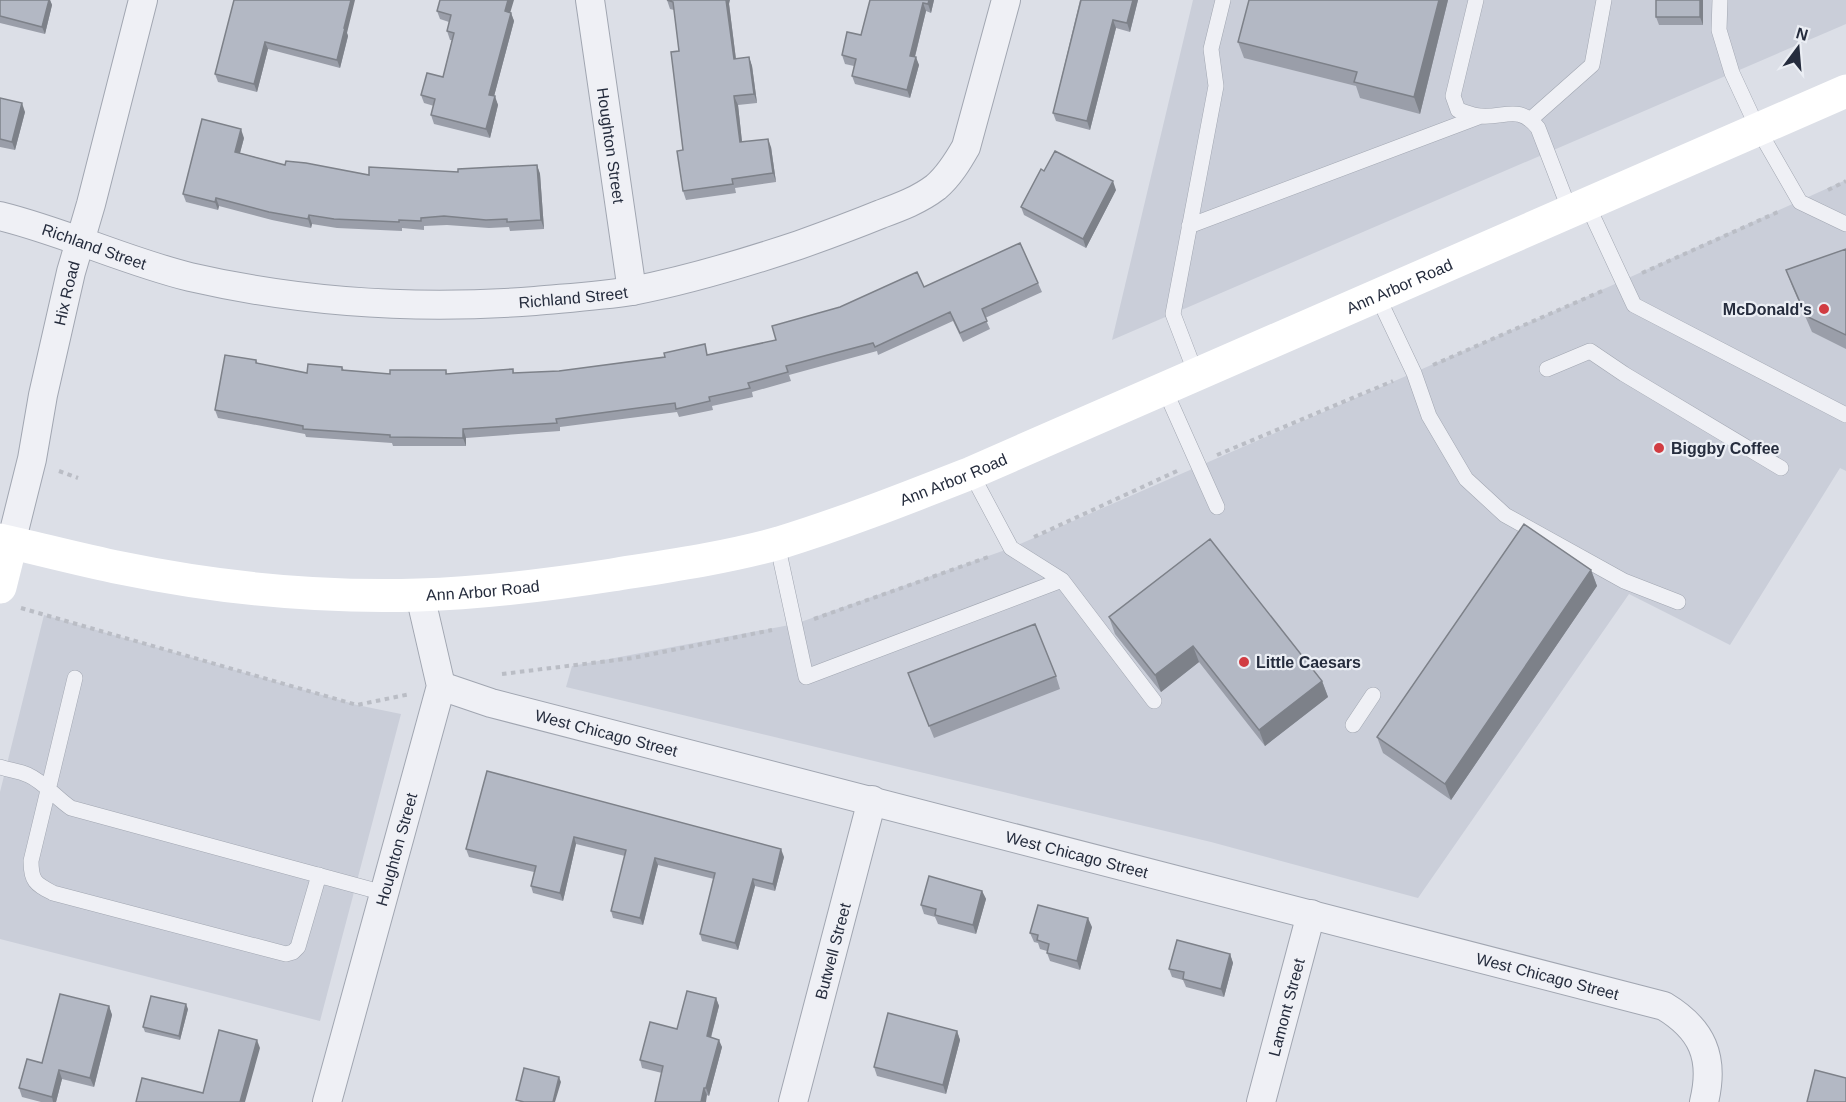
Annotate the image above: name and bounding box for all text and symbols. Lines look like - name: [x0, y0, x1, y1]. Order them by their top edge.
- north arrow: [1768, 18, 1828, 78]
- text: N: [1794, 24, 1810, 44]
- street label: Houghton Street: [594, 87, 627, 205]
- street label: Richland Street: [40, 221, 149, 273]
- street label: Ann Arbor Road: [1344, 256, 1455, 317]
- street label: Hix Road: [51, 259, 83, 327]
- street label: Richland Street: [518, 284, 629, 311]
- place label: McDonald's: [1723, 301, 1812, 318]
- marker: McDonald's: [1817, 302, 1831, 316]
- place label: Biggby Coffee: [1671, 440, 1780, 457]
- marker: Biggby Coffee: [1652, 441, 1666, 455]
- street label: Ann Arbor Road: [897, 450, 1010, 509]
- street label: Ann Arbor Road: [426, 577, 541, 604]
- place label: Little Caesars: [1256, 654, 1361, 671]
- marker: Little Caesars: [1237, 655, 1251, 669]
- street label: West Chicago Street: [533, 707, 680, 760]
- street label: Houghton Street: [373, 790, 420, 908]
- street label: West Chicago Street: [1004, 828, 1150, 882]
- street label: Butwell Street: [812, 901, 854, 1001]
- street label: West Chicago Street: [1474, 950, 1621, 1003]
- street label: Lamont Street: [1266, 956, 1308, 1058]

